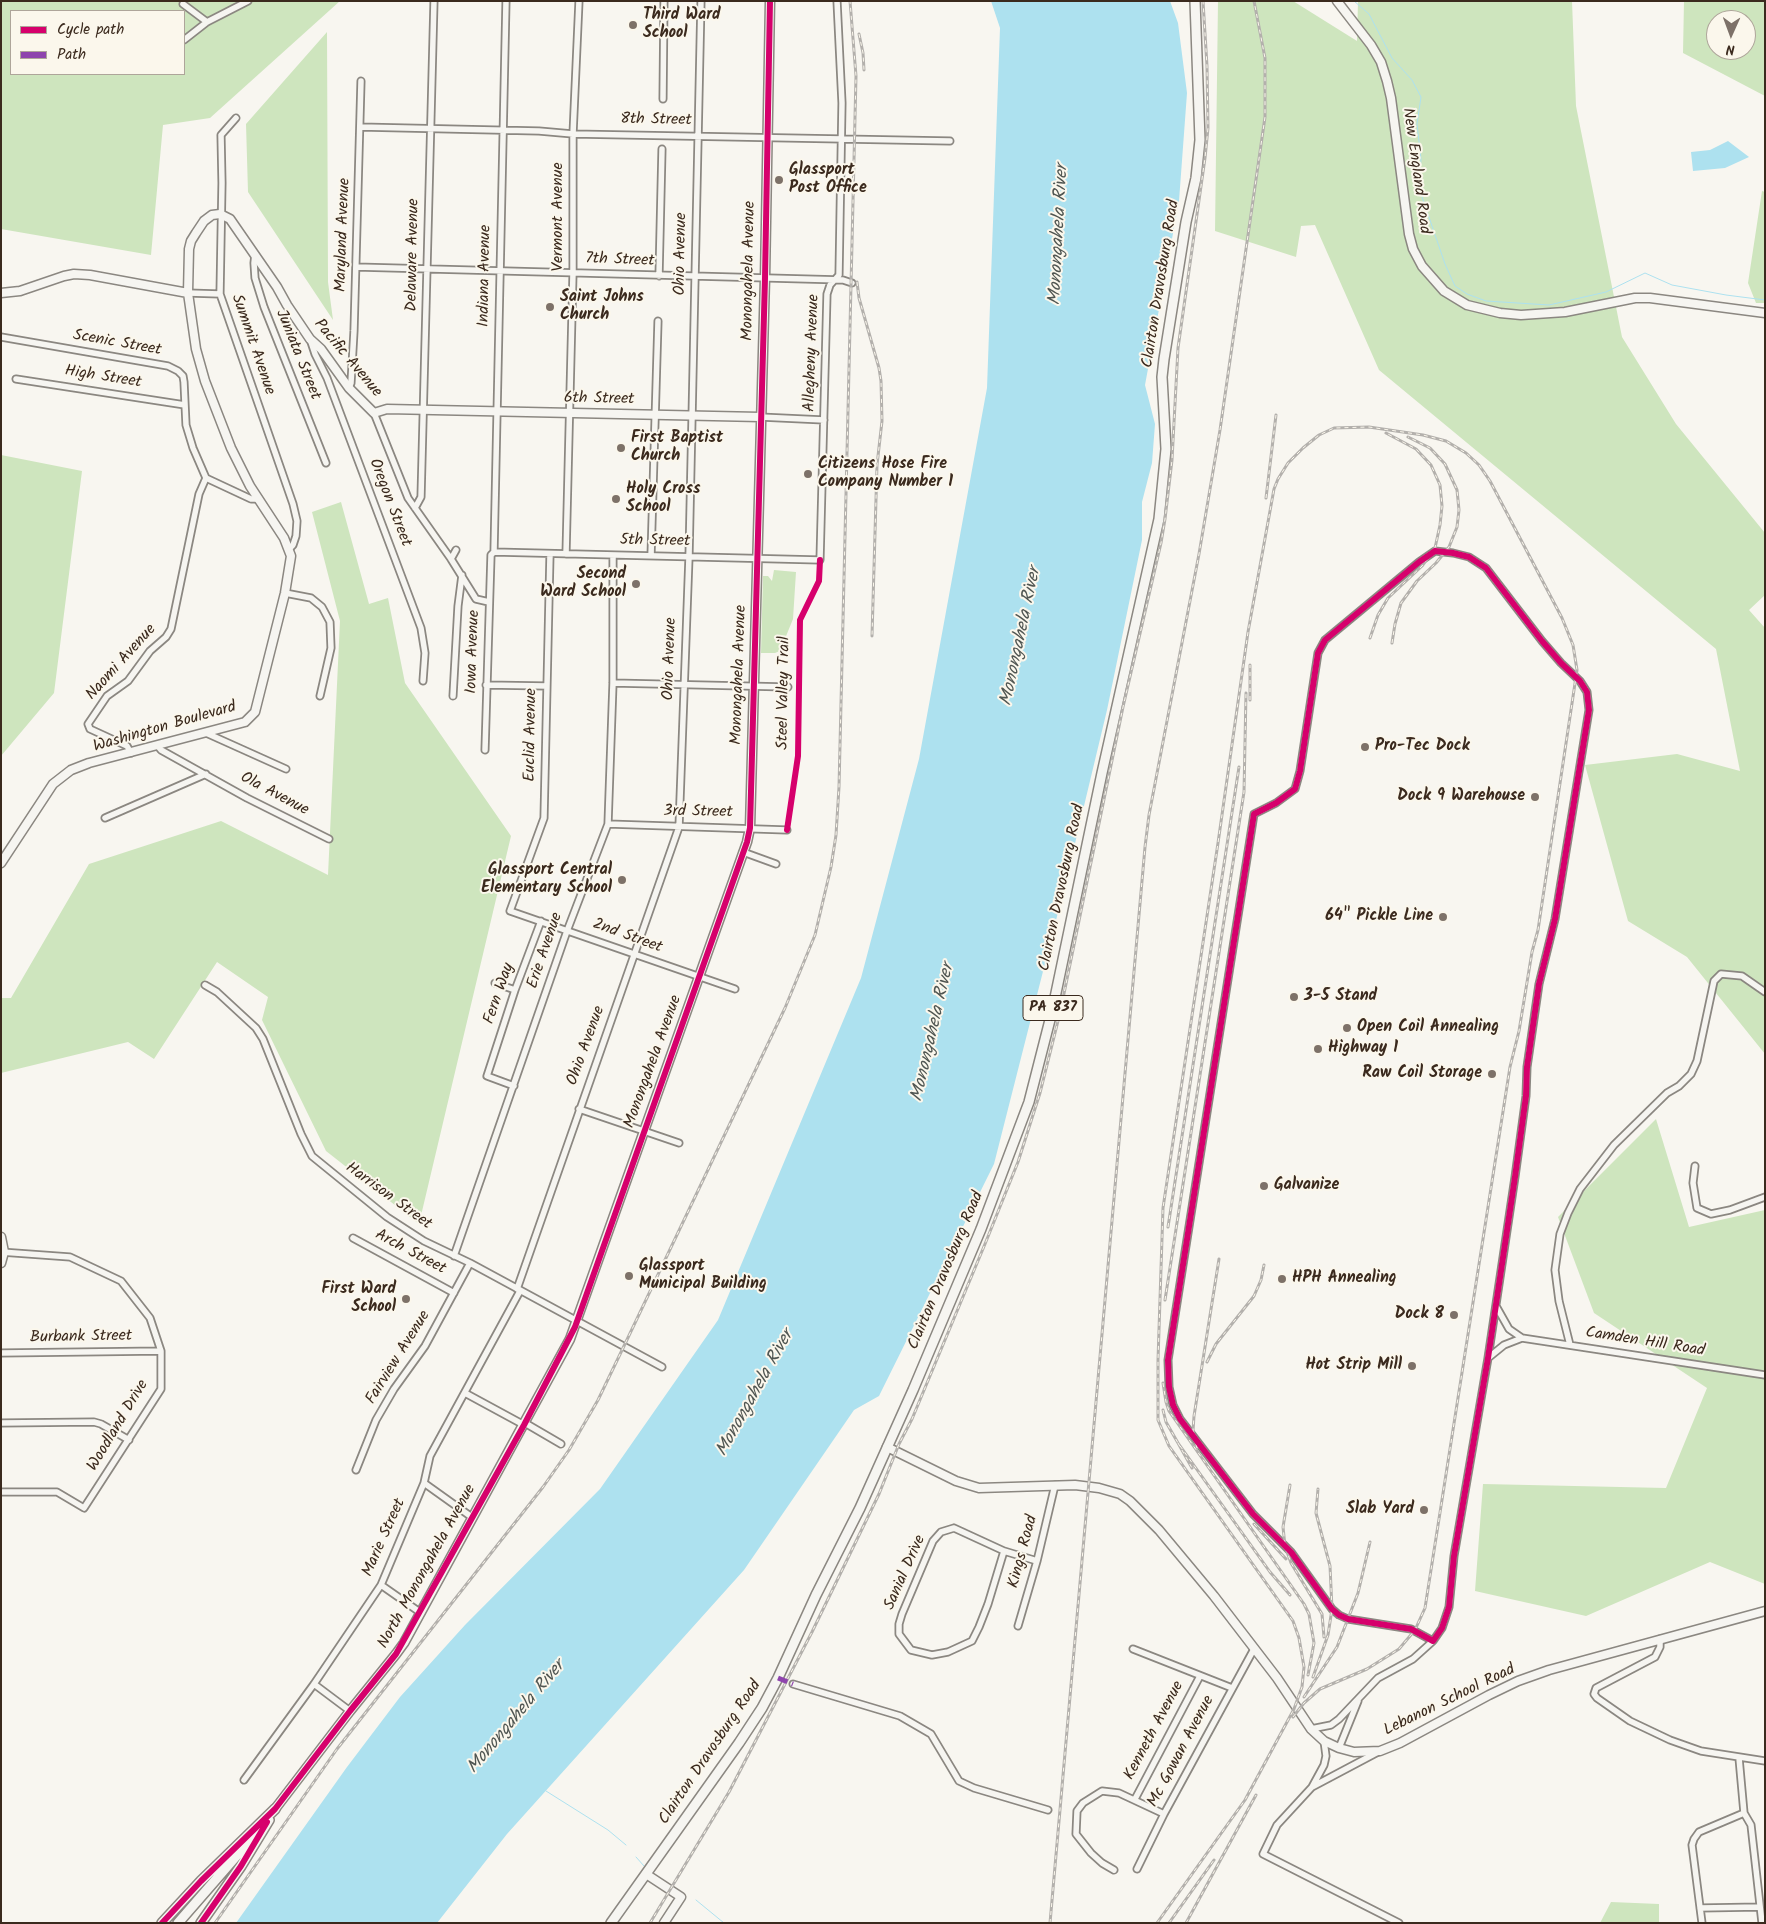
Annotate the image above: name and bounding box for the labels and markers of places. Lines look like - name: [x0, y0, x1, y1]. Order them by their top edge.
- place label: Third Ward School: [643, 6, 721, 44]
- marker: Third Ward School: [627, 19, 639, 31]
- place label: Glassport Post Office: [789, 161, 867, 199]
- marker: Glassport Post Office: [773, 174, 785, 186]
- place label: Saint Johns Church: [560, 288, 644, 326]
- marker: Saint Johns Church: [544, 301, 556, 313]
- place label: First Baptist Church: [631, 429, 723, 467]
- marker: First Baptist Church: [615, 442, 627, 454]
- place label: Citizens Hose Fire Company Number 1: [818, 455, 953, 493]
- marker: Citizens Hose Fire Company Number 1: [802, 468, 814, 480]
- place label: Holy Cross School: [626, 480, 700, 518]
- marker: Holy Cross School: [610, 493, 622, 505]
- place label: Second Ward School: [540, 565, 626, 603]
- marker: Second Ward School: [630, 578, 642, 590]
- place label: Pro-Tec Dock: [1375, 737, 1470, 757]
- marker: Pro-Tec Dock: [1359, 741, 1371, 753]
- place label: Dock 9 Warehouse: [1397, 787, 1525, 807]
- marker: Dock 9 Warehouse: [1529, 791, 1541, 803]
- place label: Glassport Central Elementary School: [481, 861, 612, 899]
- marker: Glassport Central Elementary School: [616, 874, 628, 886]
- place label: 64" Pickle Line: [1325, 907, 1433, 927]
- marker: 64" Pickle Line: [1437, 911, 1449, 923]
- place label: 3-5 Stand: [1304, 987, 1377, 1007]
- marker: 3-5 Stand: [1288, 991, 1300, 1003]
- place label: Open Coil Annealing: [1357, 1018, 1499, 1038]
- marker: Open Coil Annealing: [1341, 1022, 1353, 1034]
- place label: Highway 1: [1328, 1039, 1398, 1059]
- marker: Highway 1: [1312, 1043, 1324, 1055]
- place label: Raw Coil Storage: [1362, 1064, 1482, 1084]
- marker: Raw Coil Storage: [1486, 1068, 1498, 1080]
- place label: Galvanize: [1274, 1176, 1339, 1196]
- marker: Galvanize: [1258, 1180, 1270, 1192]
- place label: Glassport Municipal Building: [639, 1257, 767, 1295]
- place label: HPH Annealing: [1292, 1269, 1397, 1289]
- marker: Glassport Municipal Building: [623, 1270, 635, 1282]
- marker: HPH Annealing: [1276, 1273, 1288, 1285]
- place label: First Ward School: [321, 1280, 396, 1318]
- marker: First Ward School: [400, 1293, 412, 1305]
- place label: Dock 8: [1395, 1305, 1444, 1325]
- marker: Dock 8: [1448, 1309, 1460, 1321]
- place label: Hot Strip Mill: [1305, 1356, 1402, 1376]
- marker: Hot Strip Mill: [1406, 1360, 1418, 1372]
- place label: Slab Yard: [1346, 1500, 1414, 1520]
- marker: Slab Yard: [1418, 1504, 1430, 1516]

